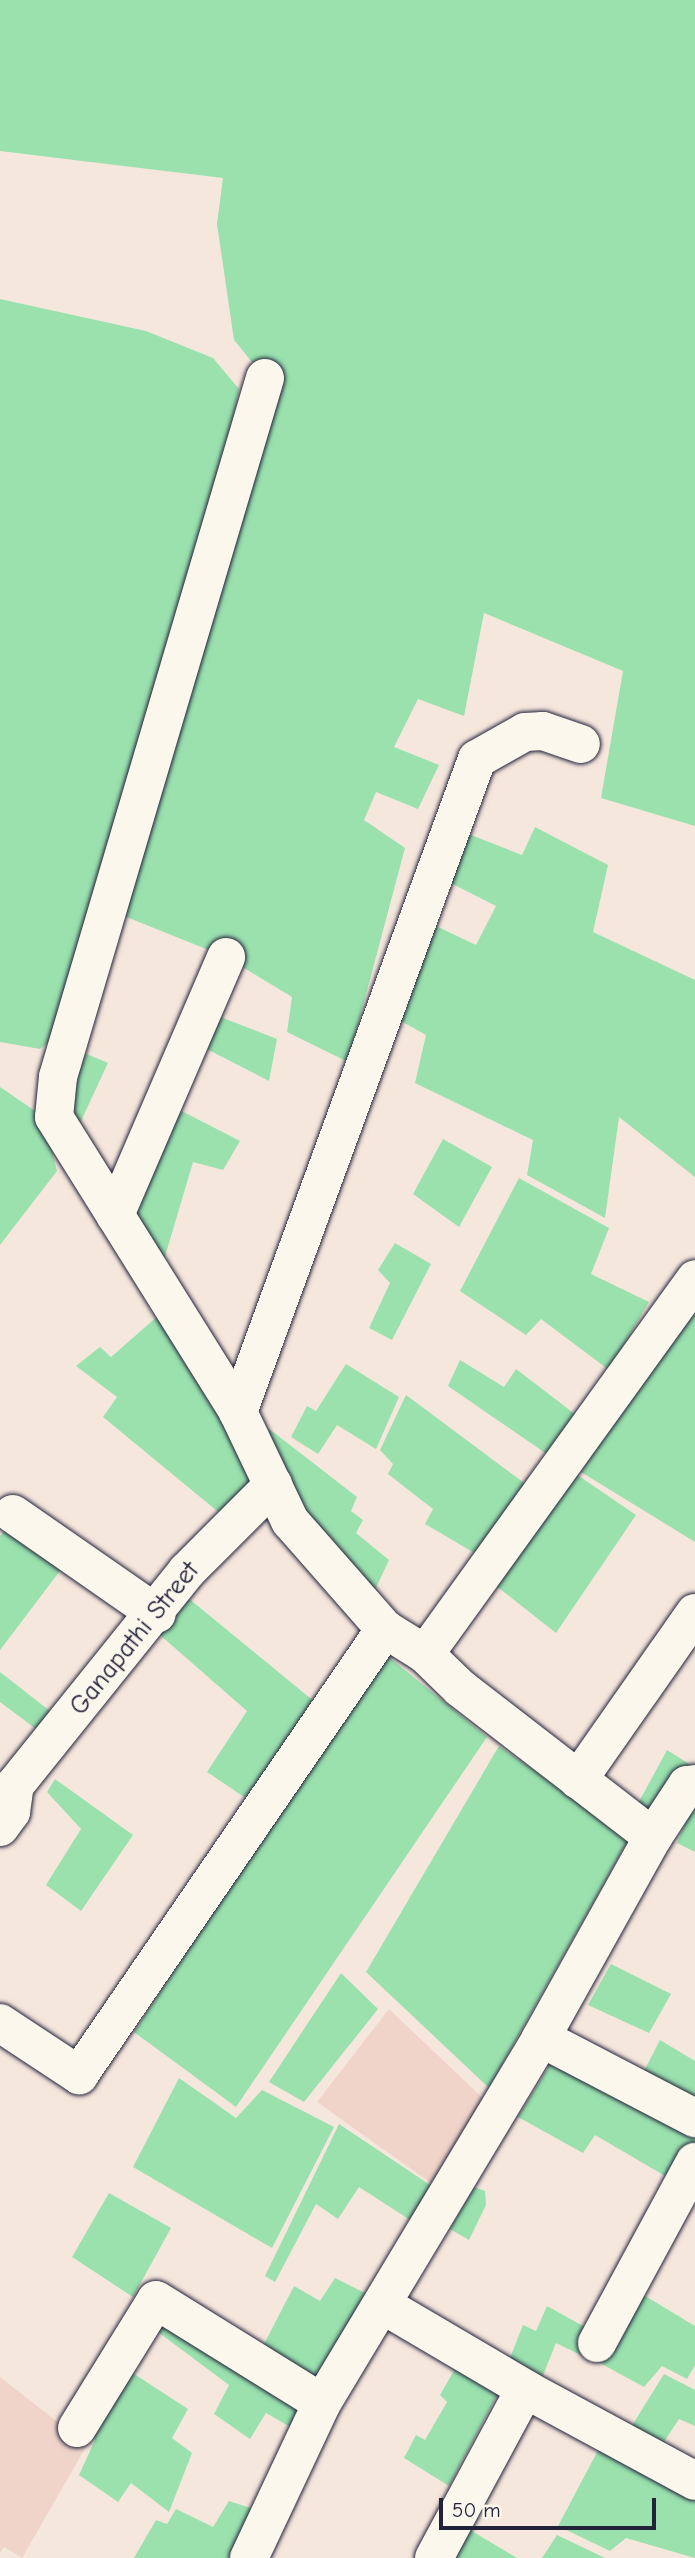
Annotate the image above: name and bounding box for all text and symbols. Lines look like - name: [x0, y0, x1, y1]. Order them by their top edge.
- street label: Ganapathi Street: [64, 1556, 206, 1722]
- scale bar: [443, 2484, 660, 2528]
- text: 50 m: [452, 2498, 501, 2522]

